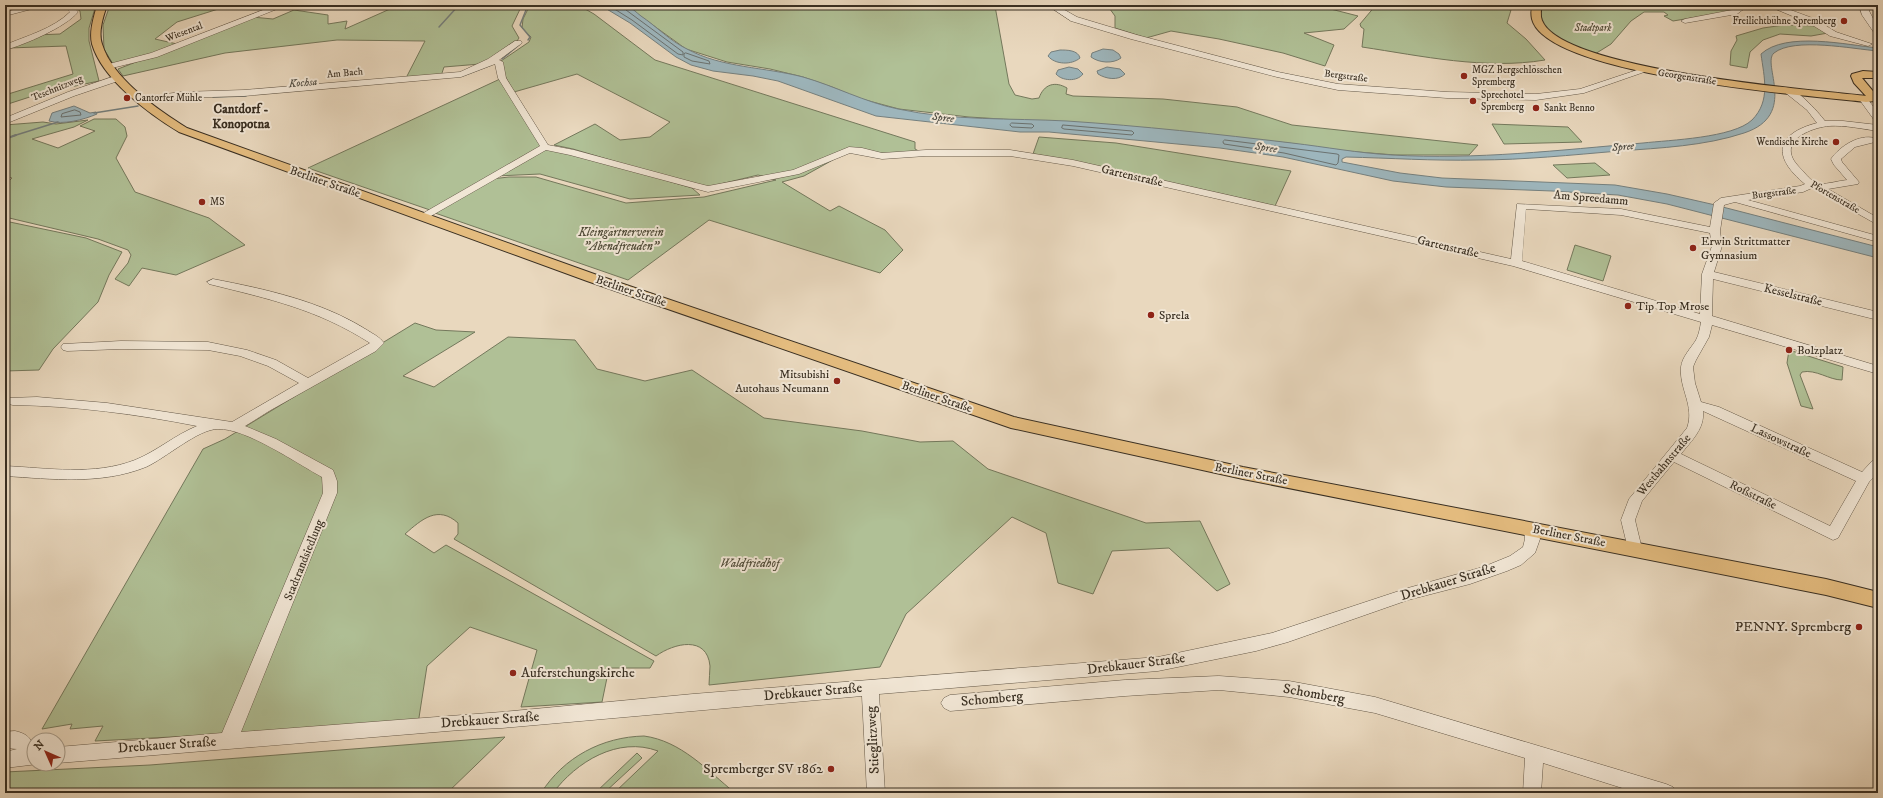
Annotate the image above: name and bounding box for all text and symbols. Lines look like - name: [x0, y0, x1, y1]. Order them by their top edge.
- place label: Freilichtbühne Spremberg: [1732, 15, 1836, 27]
- marker: Freilichtbühne Spremberg: [1839, 16, 1849, 26]
- street label: Wiesental: [163, 19, 204, 45]
- park label: Stadtpark: [1573, 22, 1612, 34]
- place label: MGZ Bergschlösschen Spremberg: [1472, 64, 1563, 88]
- street label: Am Bach: [326, 65, 364, 81]
- street label: Georgenstraße: [1657, 66, 1717, 88]
- street label: Bergstraße: [1324, 67, 1368, 85]
- marker: MGZ Bergschlösschen Spremberg: [1459, 71, 1469, 81]
- street label: Teschnitzweg: [30, 72, 85, 104]
- water label: Kochsa: [287, 75, 318, 91]
- place label: Spreehotel Spremberg: [1481, 89, 1524, 113]
- place label: Cantorfer Mühle: [135, 92, 202, 104]
- marker: Cantorfer Mühle: [122, 93, 132, 103]
- marker: Spreehotel Spremberg: [1468, 96, 1478, 106]
- district label: Cantdorf - Konopotna: [212, 101, 270, 133]
- place label: Sankt Benno: [1544, 102, 1595, 114]
- marker: Sankt Benno: [1531, 103, 1541, 113]
- water label: Spree: [930, 110, 955, 126]
- place label: Wendische Kirche: [1755, 136, 1828, 148]
- marker: Wendische Kirche: [1831, 137, 1841, 147]
- water label: Spree: [1610, 139, 1635, 155]
- water label: Spree: [1253, 140, 1278, 156]
- street label: Gartenstraße: [1100, 162, 1164, 190]
- street label: Berliner Straße: [288, 163, 362, 201]
- street label: Pfortenstraße: [1808, 178, 1862, 216]
- street label: Burgstraße: [1751, 184, 1797, 202]
- street label: Am Spreedamm: [1553, 187, 1629, 209]
- place label: MS: [210, 196, 224, 208]
- marker: MS: [197, 197, 207, 207]
- park label: Kleingärtnerverein "Abendfreuden": [577, 225, 664, 254]
- street label: Gartenstraße: [1416, 233, 1480, 261]
- place label: Erwin Strittmatter Gymnasium: [1701, 234, 1791, 263]
- marker: Erwin Strittmatter Gymnasium: [1688, 243, 1698, 253]
- street label: Berliner Straße: [594, 272, 668, 310]
- street label: Kesselstraße: [1762, 281, 1824, 309]
- place label: Tip Top Mrose: [1636, 299, 1709, 314]
- marker: Tip Top Mrose: [1623, 301, 1633, 311]
- place label: Sprela: [1159, 308, 1190, 323]
- marker: Sprela: [1146, 310, 1156, 320]
- place label: Bolzplatz: [1797, 343, 1843, 358]
- marker: Bolzplatz: [1784, 345, 1794, 355]
- place label: Mitsubishi Autohaus Neumann: [735, 367, 830, 396]
- marker: Mitsubishi Autohaus Neumann: [832, 376, 842, 386]
- street label: Berliner Straße: [900, 378, 974, 416]
- street label: Lassowstraße: [1748, 420, 1814, 462]
- street label: Westbahnstraße: [1633, 431, 1694, 500]
- street label: Berliner Straße: [1213, 460, 1289, 488]
- street label: Roßstraße: [1727, 477, 1779, 513]
- street label: Stadtrandsiedlung: [281, 517, 327, 603]
- street label: Berliner Straße: [1531, 522, 1607, 550]
- park label: Waldfriedhof: [720, 556, 783, 571]
- street label: Drebkauer Straße: [1398, 559, 1498, 605]
- place label: PENNY. Spremberg: [1735, 618, 1851, 636]
- marker: PENNY. Spremberg: [1854, 622, 1864, 632]
- street label: Drebkauer Straße: [1086, 649, 1186, 679]
- place label: Auferstehungskirche: [521, 664, 635, 682]
- marker: Auferstehungskirche: [508, 668, 518, 678]
- street label: Drebkauer Straße: [763, 679, 863, 705]
- street label: Schomberg: [1282, 680, 1346, 708]
- street label: Schomberg: [960, 687, 1024, 711]
- street label: Stieglitzweg: [862, 705, 884, 774]
- street label: Drebkauer Straße: [440, 708, 540, 732]
- north arrow: [26, 732, 66, 772]
- street label: Drebkauer Straße: [117, 733, 217, 757]
- text: N: [31, 737, 48, 754]
- place label: Spremberger SV 1862: [703, 760, 823, 778]
- marker: Spremberger SV 1862: [826, 764, 836, 774]

